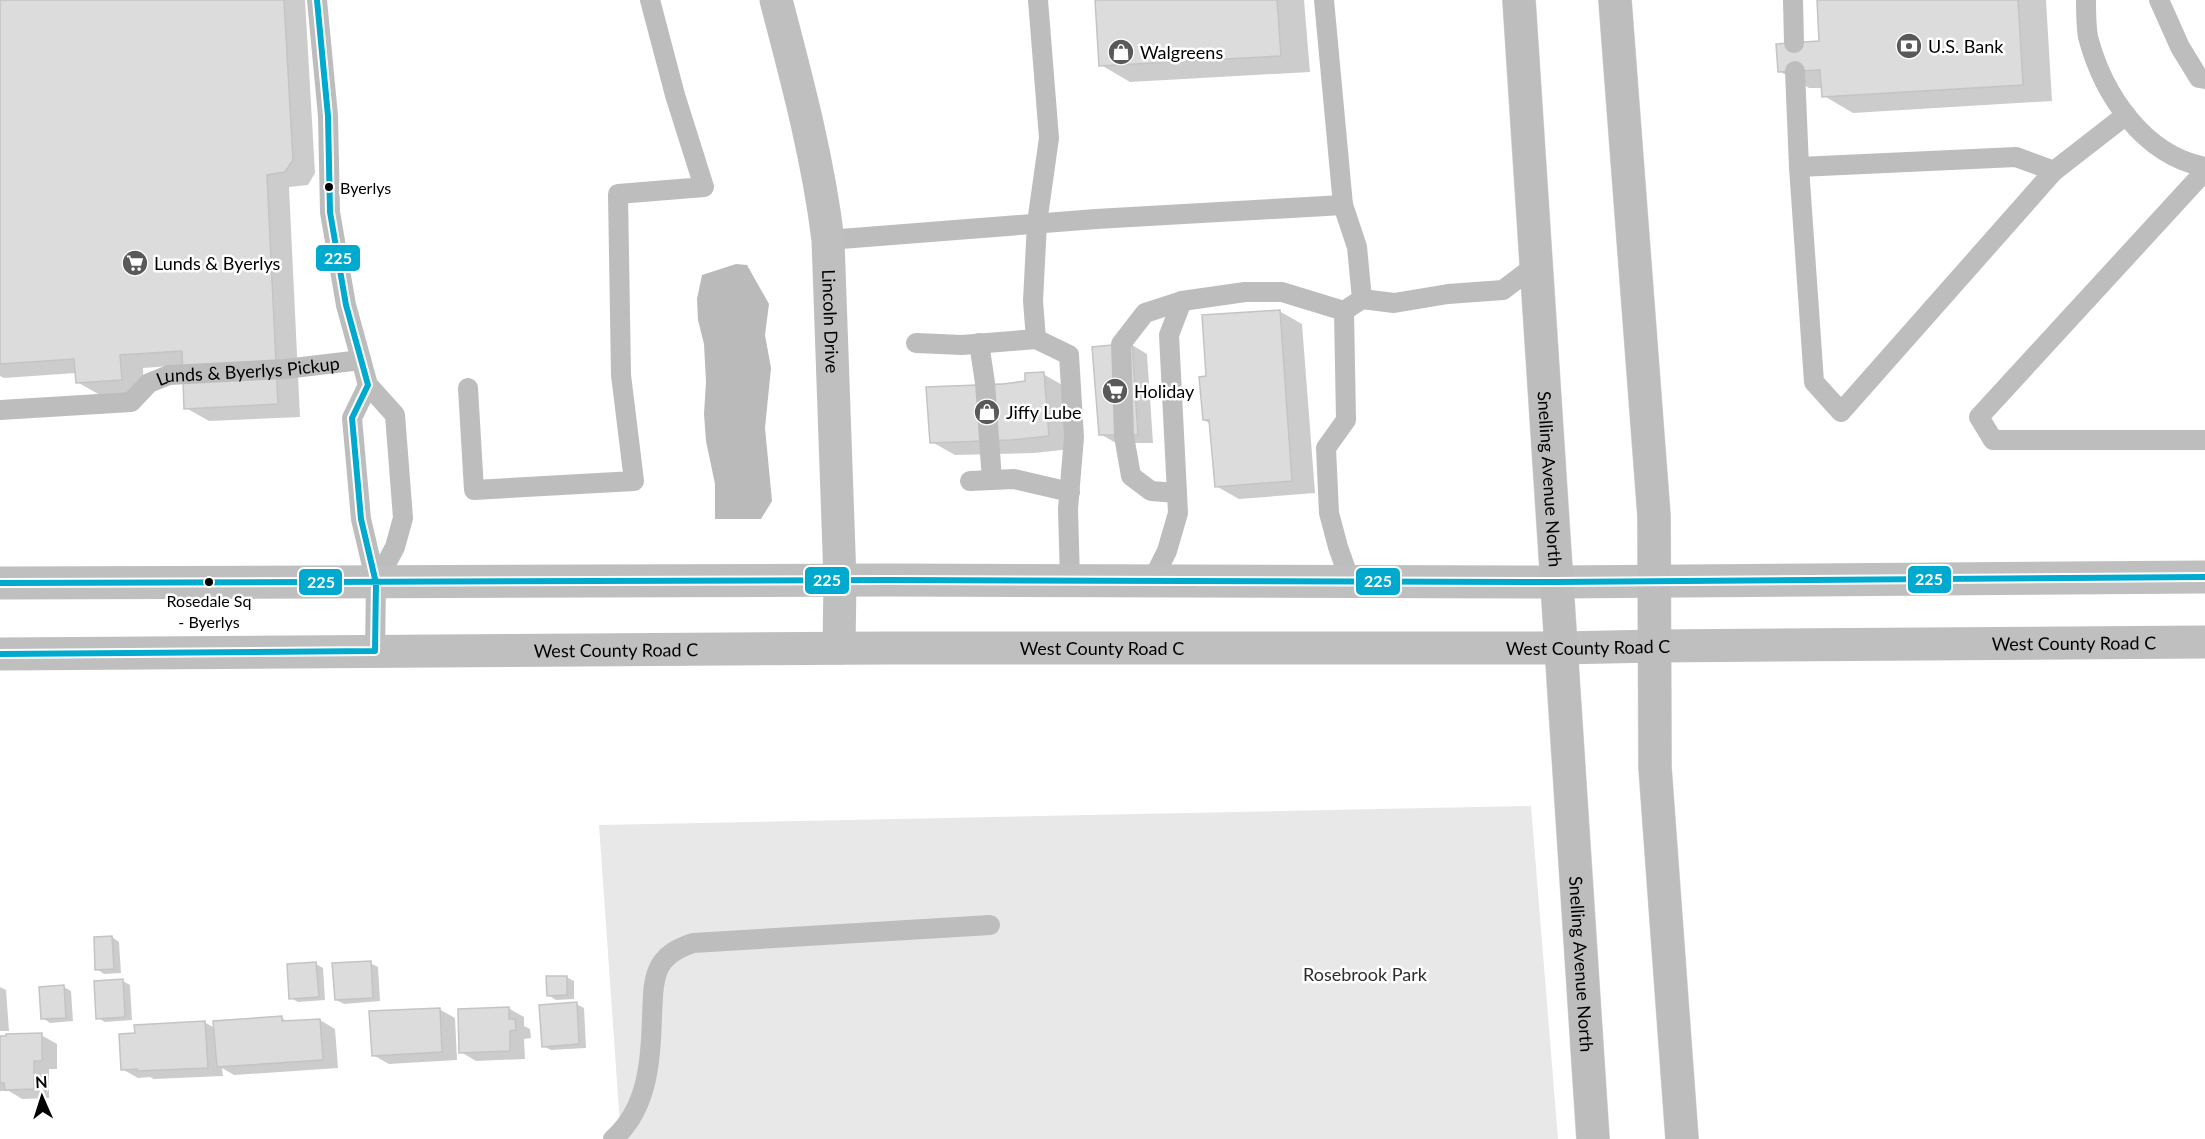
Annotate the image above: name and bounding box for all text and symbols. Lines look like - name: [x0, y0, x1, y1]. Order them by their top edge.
- bank icon: U.S. Bank: [1894, 31, 1924, 61]
- place label: U.S. Bank: [1928, 35, 2004, 57]
- shop icon: Walgreens: [1106, 37, 1136, 67]
- place label: Walgreens: [1140, 41, 1223, 63]
- place label: Byerlys: [340, 178, 391, 197]
- marker: Byerlys: [323, 181, 335, 193]
- line badge: 225: [315, 244, 361, 272]
- supermarket icon: Lunds & Byerlys: [120, 248, 150, 278]
- text: 225: [324, 248, 352, 267]
- place label: Lunds & Byerlys: [154, 252, 281, 274]
- street label: Lincoln Drive: [818, 269, 844, 374]
- street label: Lunds & Byerlys Pickup: [153, 352, 341, 390]
- supermarket icon: Holiday: [1100, 376, 1130, 406]
- place label: Holiday: [1134, 380, 1195, 402]
- street label: Snelling Avenue North: [1533, 390, 1567, 568]
- shop icon: Jiffy Lube: [972, 397, 1002, 427]
- place label: Jiffy Lube: [1006, 401, 1082, 423]
- line badge: 225: [1907, 565, 1952, 594]
- line badge: 225: [804, 566, 850, 595]
- line badge: 225: [1355, 567, 1401, 596]
- line badge: 225: [298, 568, 343, 596]
- text: 225: [1915, 569, 1943, 588]
- text: 225: [813, 570, 841, 589]
- text: 225: [1364, 571, 1392, 590]
- text: 225: [307, 572, 335, 591]
- marker: Rosedale Sq - Byerlys: [203, 576, 215, 588]
- place label: Rosedale Sq - Byerlys: [167, 591, 251, 631]
- street label: West County Road C: [1992, 631, 2156, 655]
- street label: West County Road C: [1506, 635, 1670, 659]
- street label: West County Road C: [1020, 637, 1184, 659]
- street label: West County Road C: [534, 638, 698, 661]
- street label: Snelling Avenue North: [1565, 875, 1598, 1053]
- park label: Rosebrook Park: [1303, 963, 1428, 985]
- north arrow: [12, 1067, 72, 1127]
- text: N: [35, 1072, 48, 1091]

